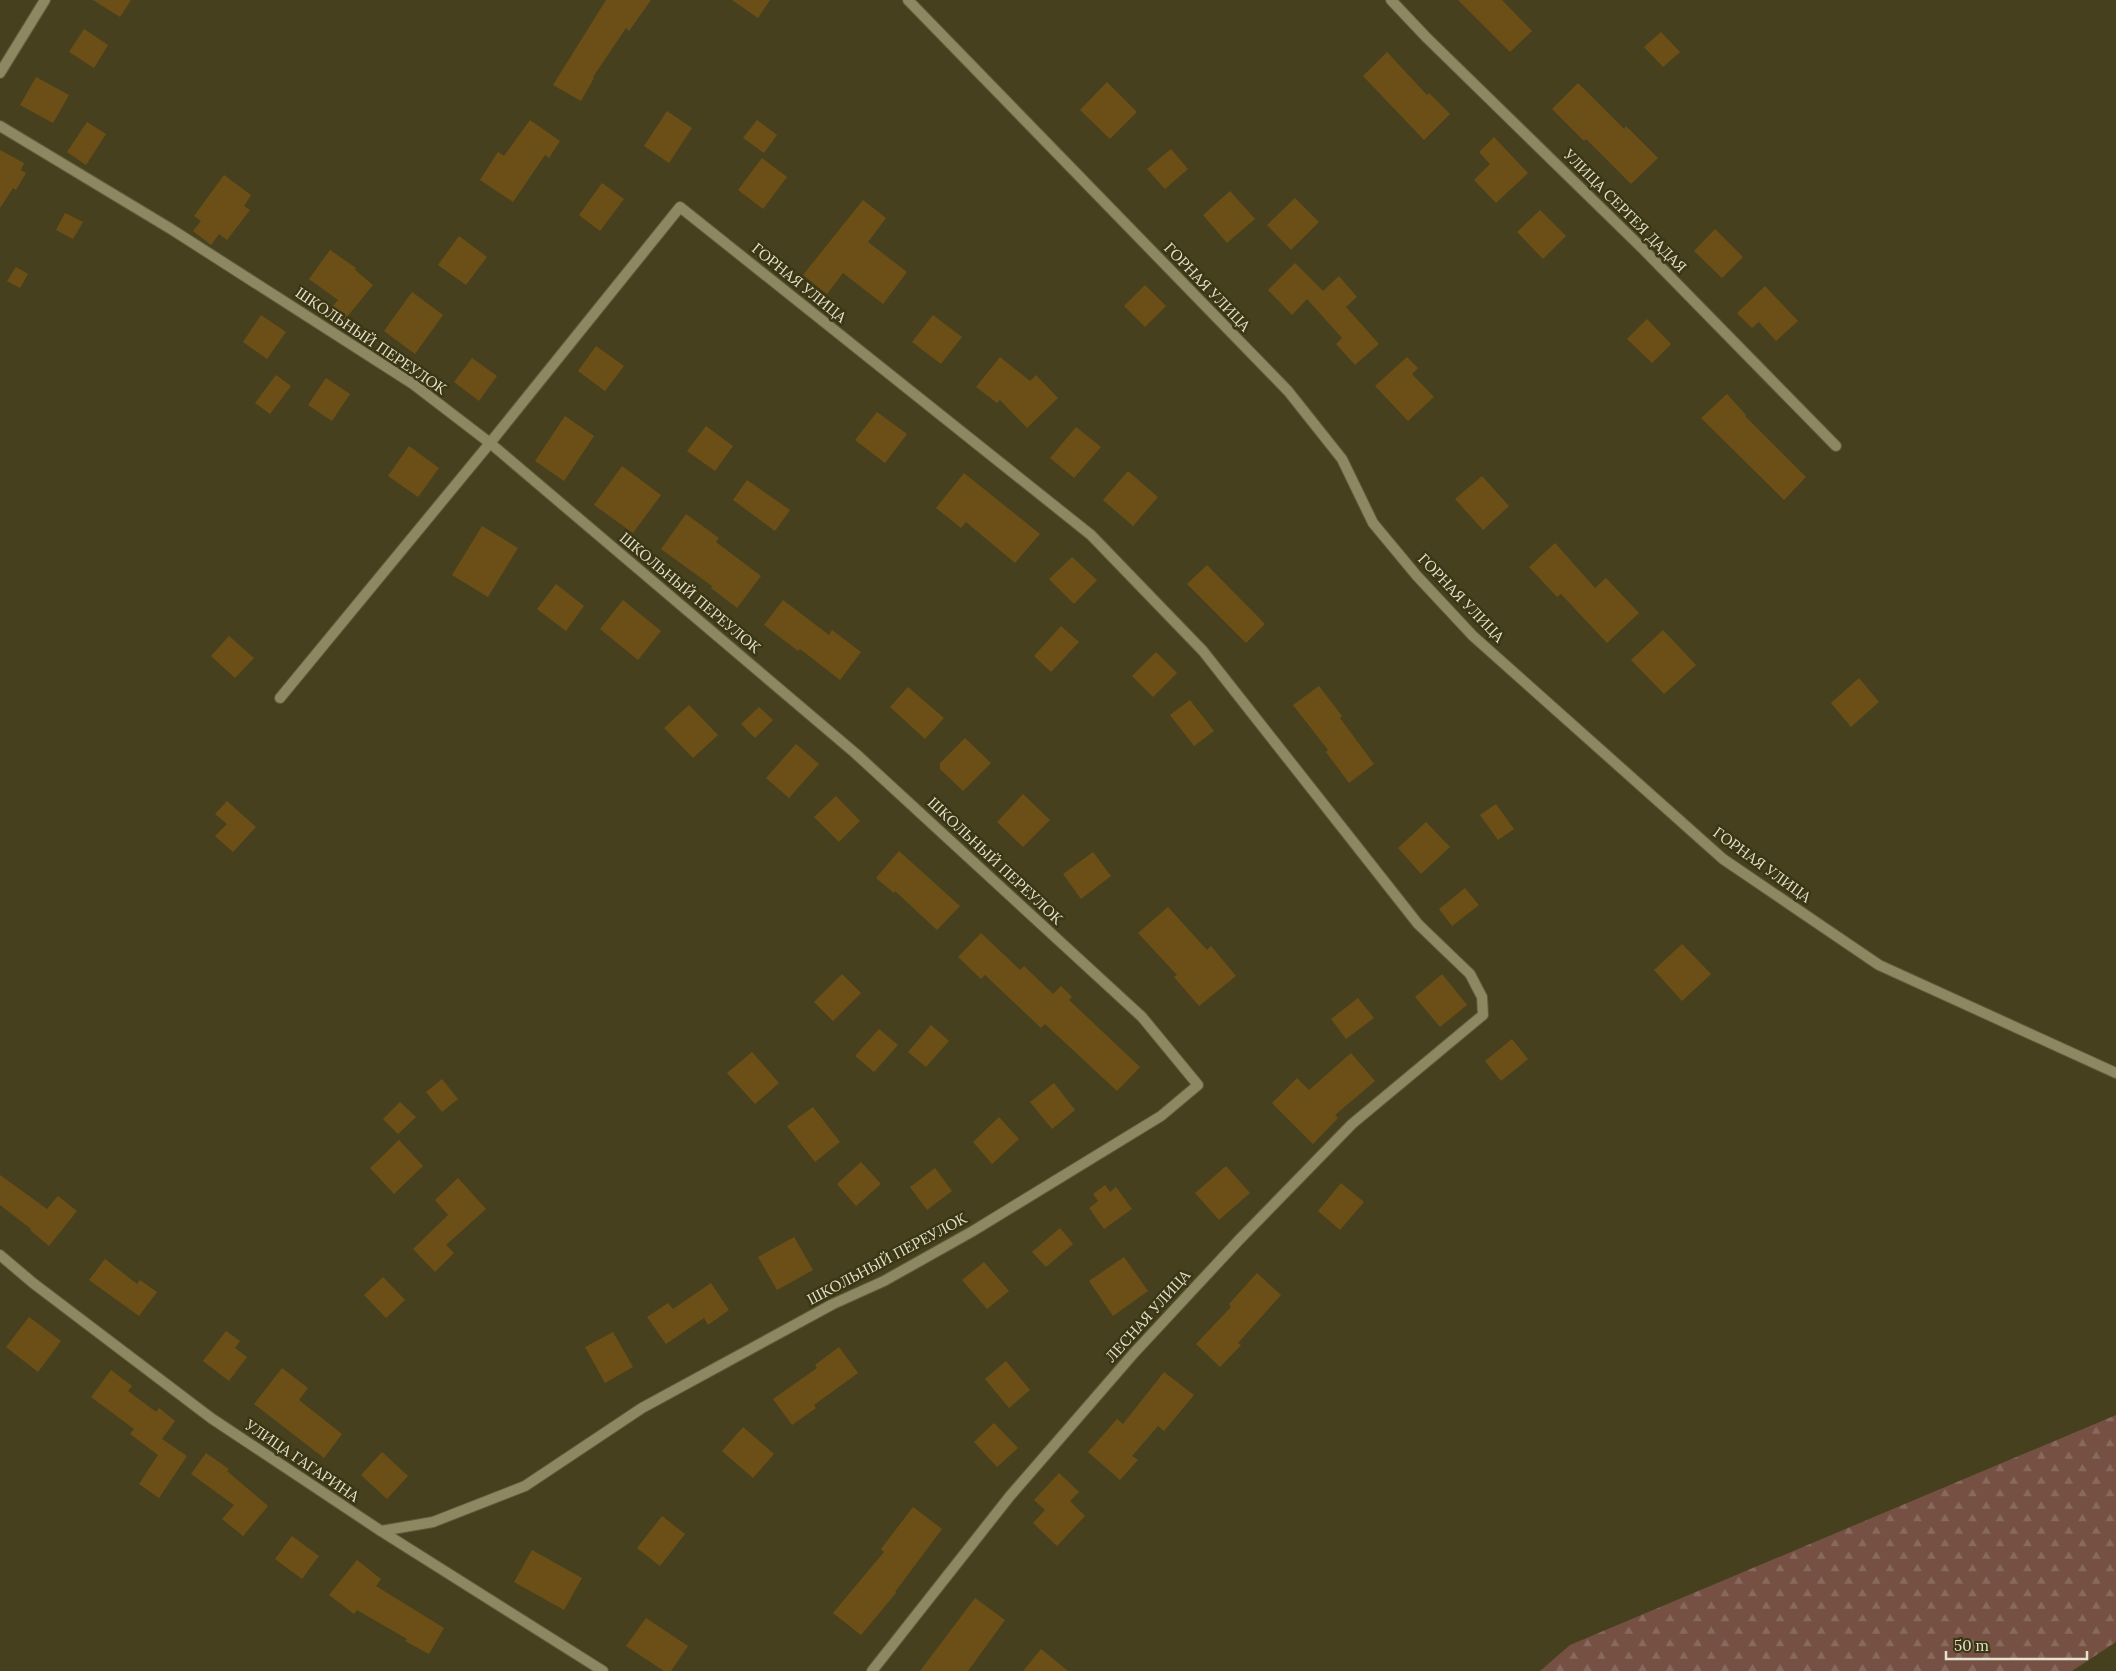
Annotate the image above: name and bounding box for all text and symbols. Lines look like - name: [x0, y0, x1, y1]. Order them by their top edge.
- street label: УЛИЦА СЕРГЕЯ ДАДАЯ: [1559, 144, 1691, 276]
- street label: ГОРНАЯ УЛИЦА: [1160, 238, 1255, 336]
- street label: ГОРНАЯ УЛИЦА: [748, 239, 851, 327]
- street label: ШКОЛЬНЫЙ ПЕРЕУЛОК: [292, 283, 451, 399]
- street label: ШКОЛЬНЫЙ ПЕРЕУЛОК: [616, 528, 765, 658]
- street label: ГОРНАЯ УЛИЦА: [1414, 549, 1509, 647]
- street label: ШКОЛЬНЫЙ ПЕРЕУЛОК: [924, 793, 1068, 929]
- street label: ГОРНАЯ УЛИЦА: [1710, 823, 1815, 907]
- street label: ШКОЛЬНЫЙ ПЕРЕУЛОК: [804, 1208, 971, 1309]
- street label: ЛЕСНАЯ УЛИЦА: [1101, 1265, 1194, 1366]
- street label: УЛИЦА ГАГАРИНА: [241, 1415, 363, 1506]
- scale bar: [1946, 1628, 2087, 1660]
- text: 50 m: [1954, 1636, 1989, 1655]

